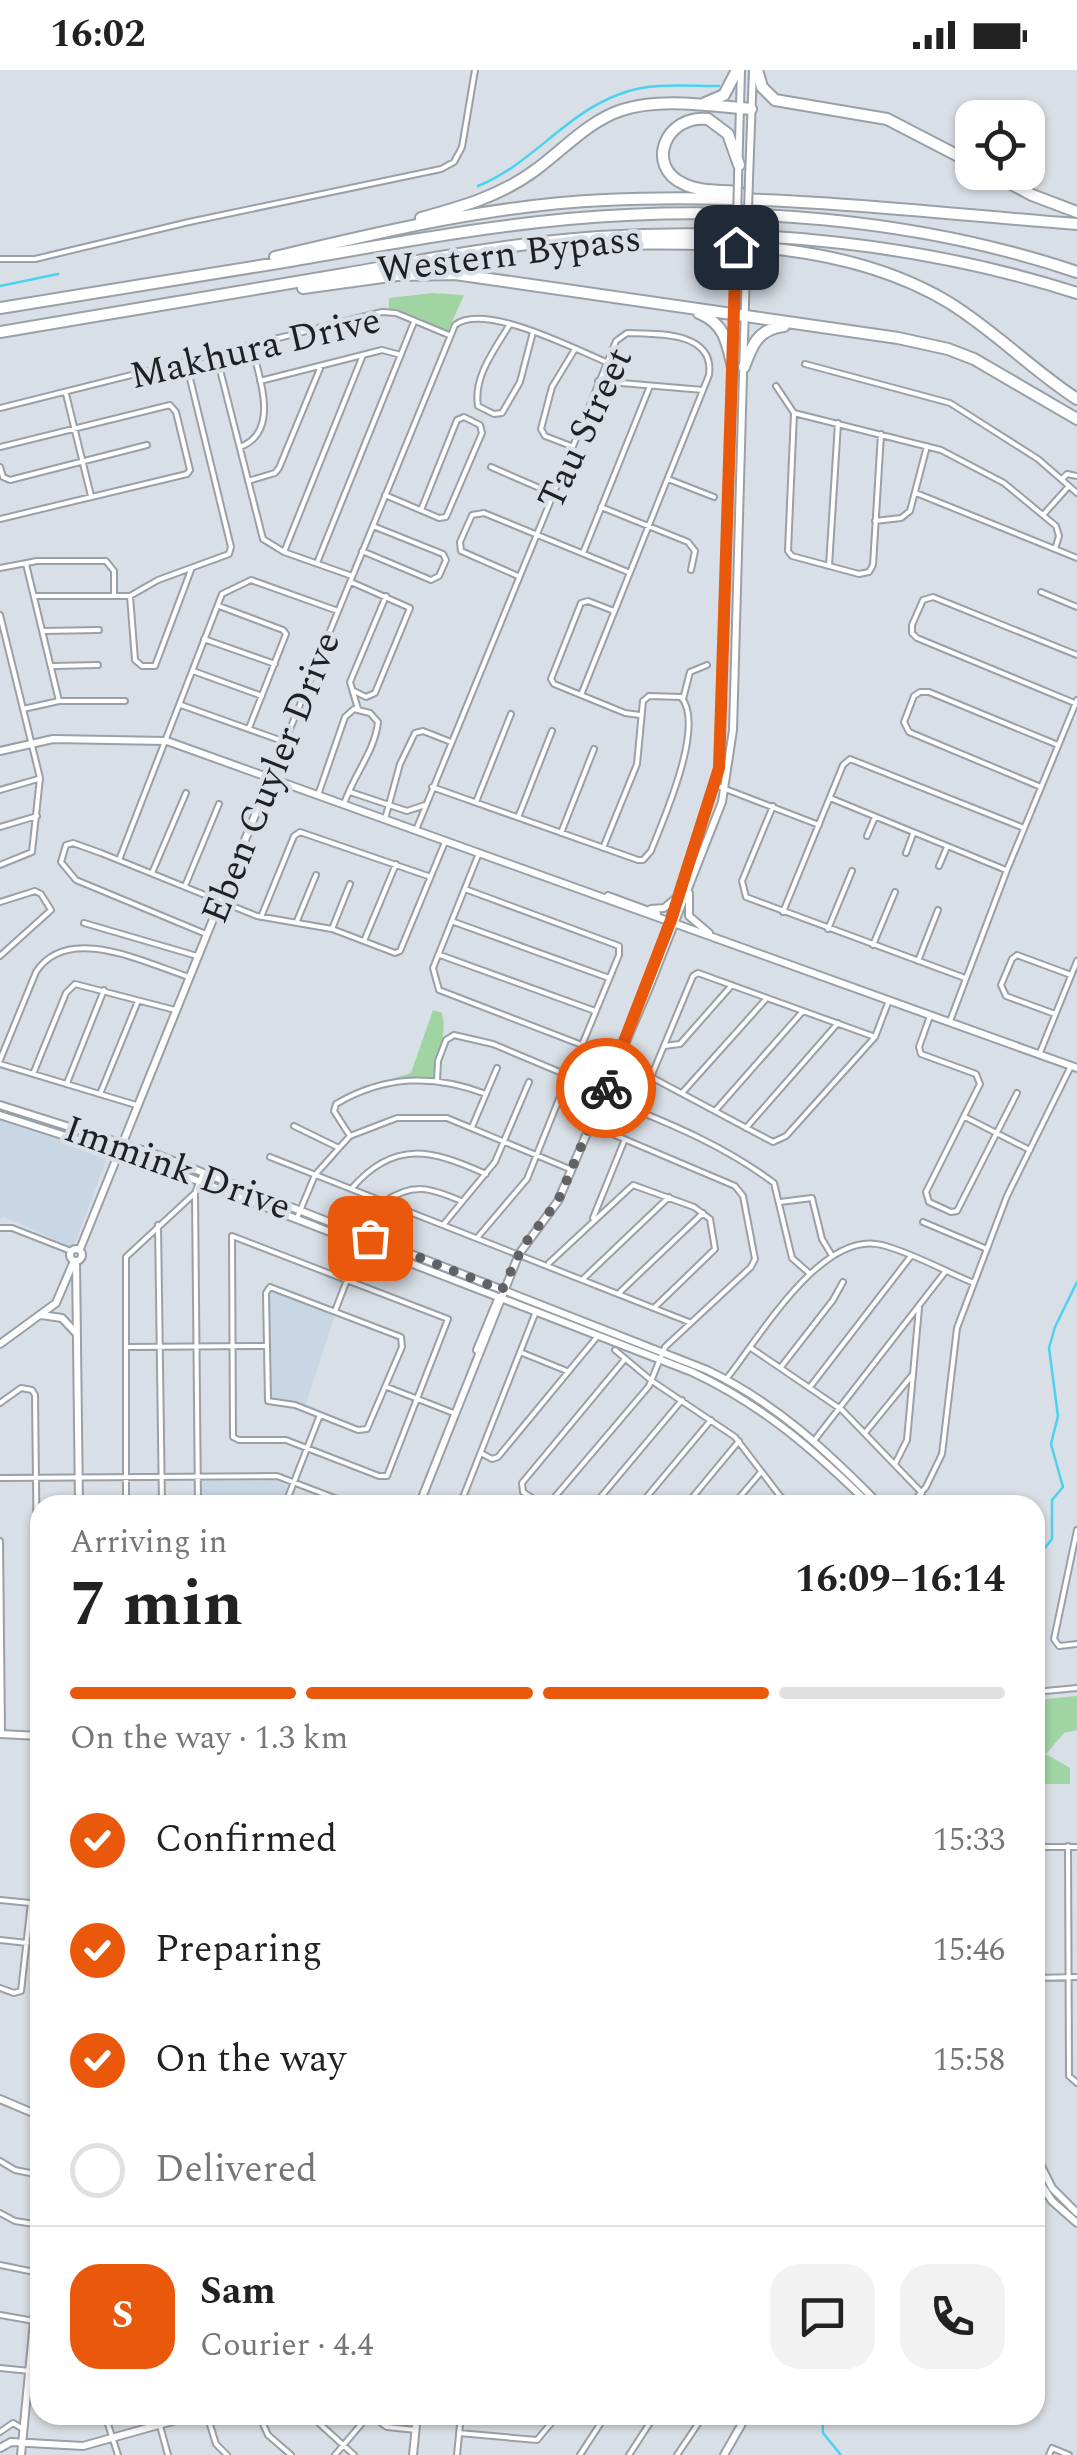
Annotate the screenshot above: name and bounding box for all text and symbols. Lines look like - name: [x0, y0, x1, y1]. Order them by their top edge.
- text: 16:02: [50, 6, 145, 64]
- map controls: [955, 100, 1045, 190]
- button: locate: [955, 100, 1045, 190]
- pin: [694, 205, 779, 290]
- street label: Western Bypass: [374, 210, 645, 300]
- icon: home: [709, 220, 764, 275]
- street label: Makhura Drive: [124, 292, 387, 406]
- street label: Tau Street: [523, 338, 649, 520]
- street label: Eben Cuyler Drive: [187, 623, 357, 933]
- courier: [556, 1038, 656, 1138]
- icon: bike: [579, 1061, 634, 1116]
- street label: Immink Drive: [56, 1101, 299, 1237]
- pin: [328, 1196, 413, 1281]
- icon: bag: [343, 1211, 398, 1266]
- text: Arriving in: [70, 1518, 227, 1567]
- text: 16:09–16:14: [795, 1551, 1005, 1609]
- text: 7 min: [70, 1555, 243, 1654]
- text: On the way · 1.3 km: [70, 1714, 348, 1763]
- text: Confirmed: [155, 1811, 337, 1869]
- icon: check: [70, 1813, 125, 1868]
- text: 15:33: [933, 1816, 1005, 1865]
- text: Preparing: [155, 1921, 322, 1979]
- icon: check: [70, 1923, 125, 1978]
- text: 15:46: [933, 1926, 1005, 1975]
- text: On the way: [155, 2031, 346, 2089]
- icon: check: [70, 2033, 125, 2088]
- text: 15:58: [933, 2036, 1005, 2085]
- text: Delivered: [155, 2141, 317, 2199]
- text: Sam: [200, 2263, 276, 2321]
- button: chat: [770, 2264, 875, 2369]
- button: phone: [900, 2264, 1005, 2369]
- text: S: [112, 2287, 133, 2345]
- text: Courier · 4.4: [200, 2321, 373, 2370]

